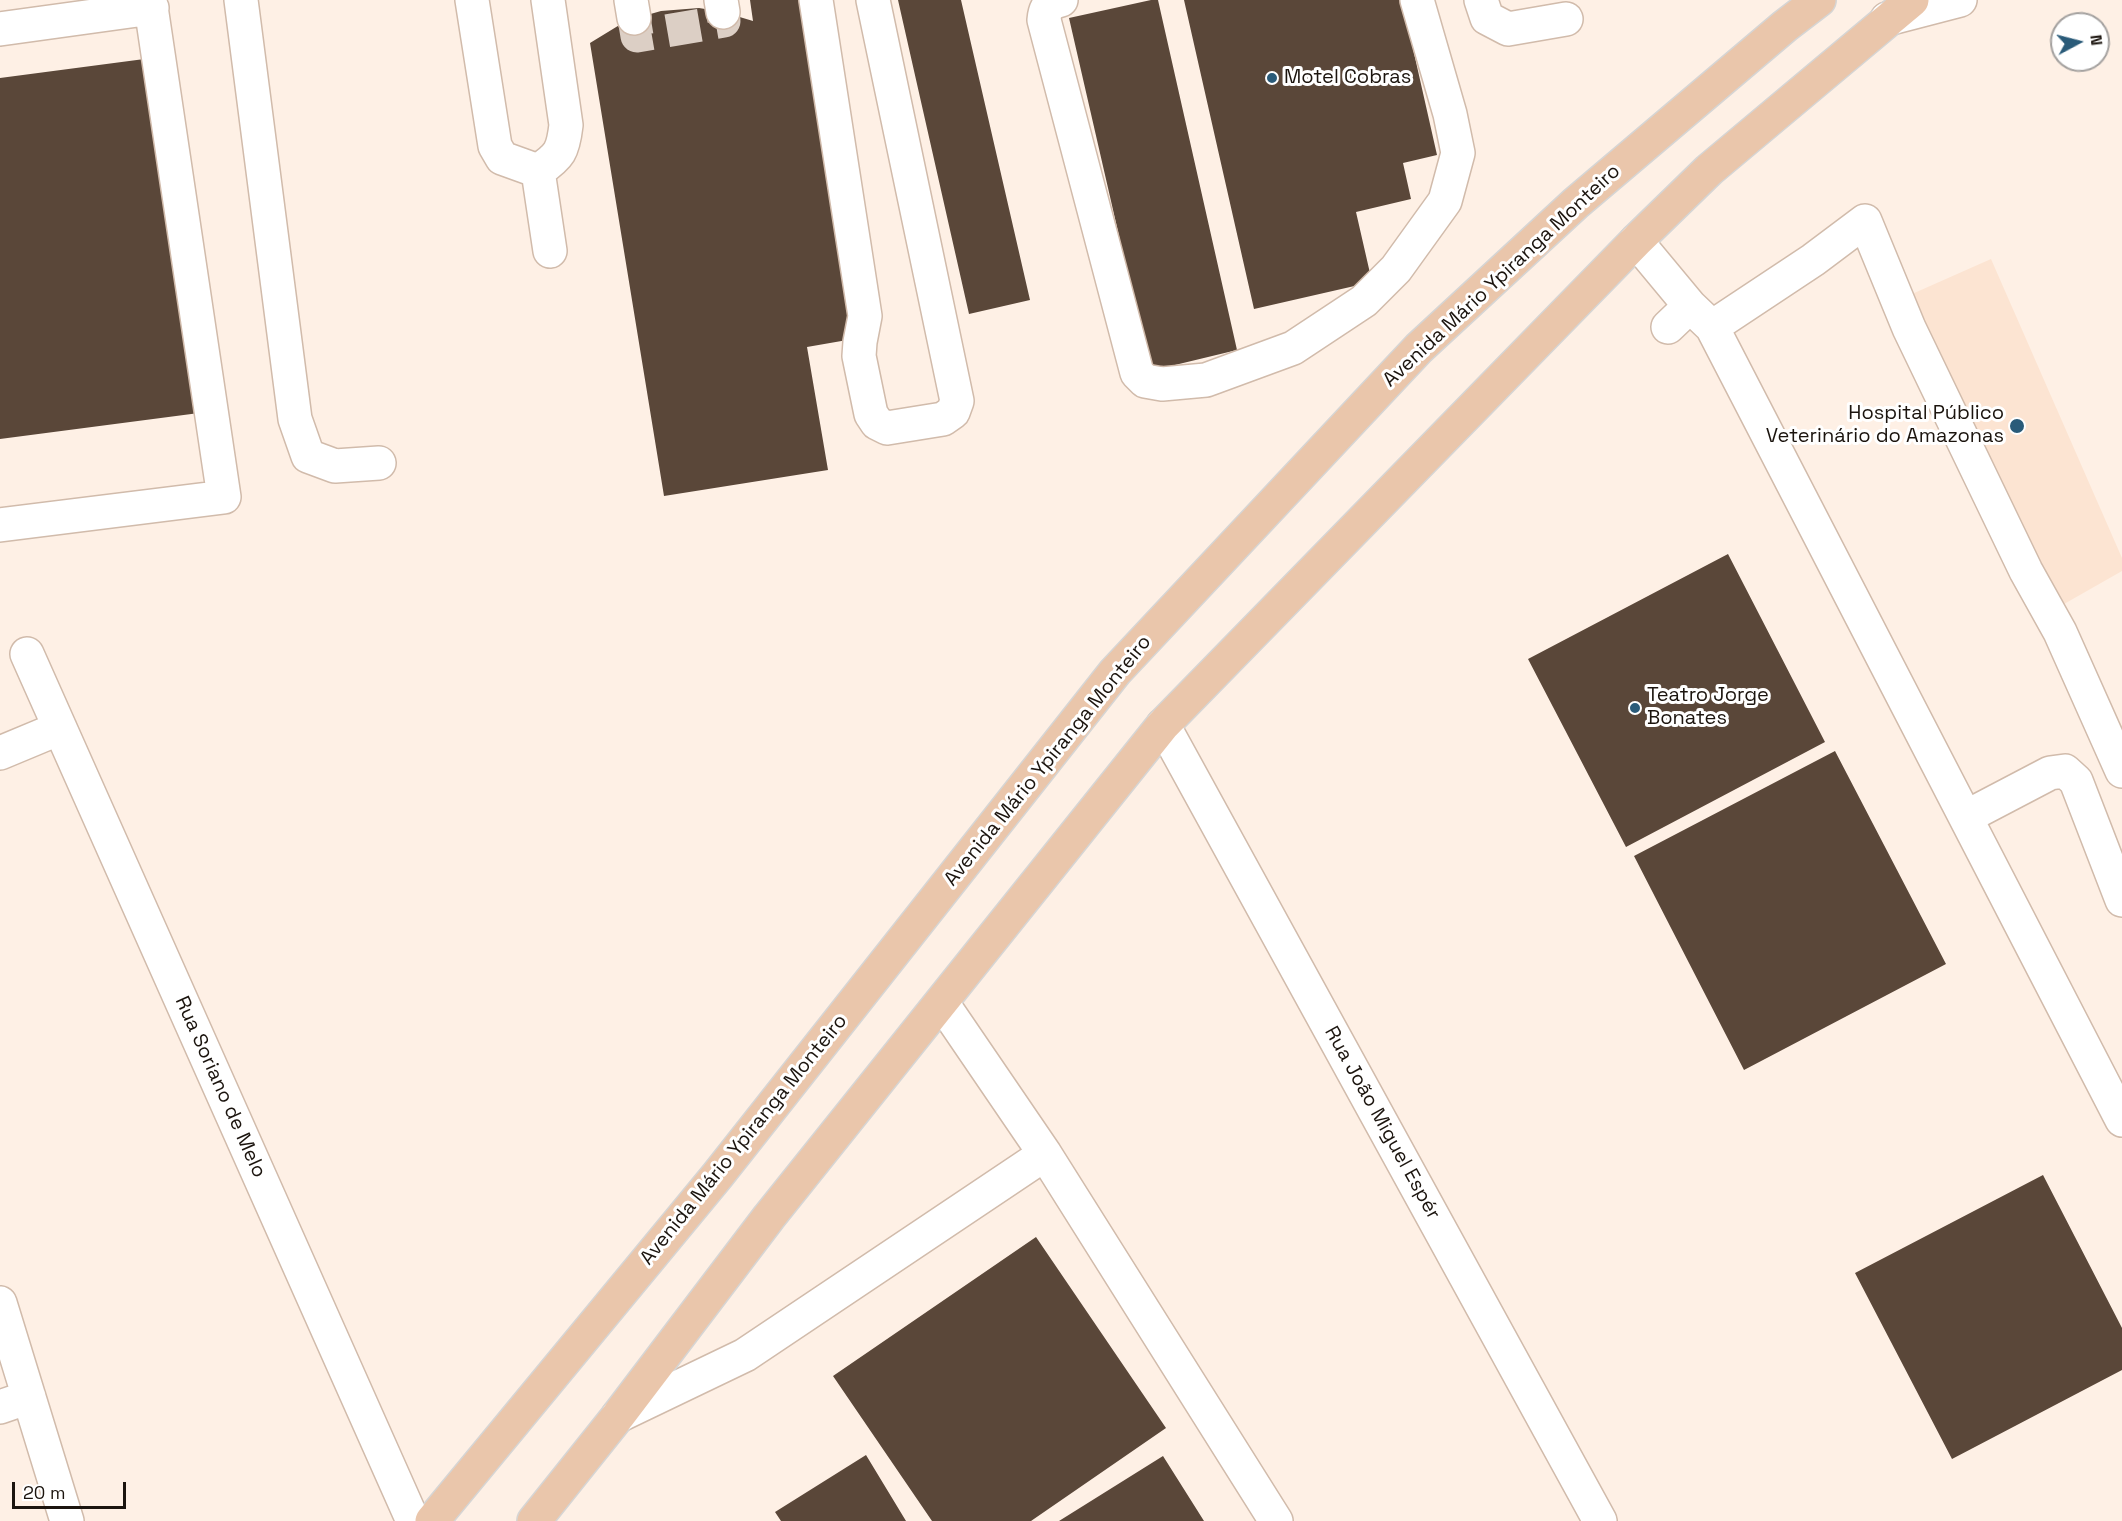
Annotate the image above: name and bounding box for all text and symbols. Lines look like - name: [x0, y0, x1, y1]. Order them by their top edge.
- north arrow: [2050, 12, 2110, 72]
- text: N: [2085, 33, 2107, 47]
- place label: Motel Cobras: [1284, 66, 1411, 90]
- marker: Motel Cobras: [1265, 71, 1279, 85]
- street label: Avenida Mário Ypiranga Monteiro: [1378, 160, 1626, 392]
- place label: Hospital Público Veterinário do Amazonas: [1766, 402, 2004, 449]
- marker: Hospital Público Veterinário do Amazonas: [2008, 417, 2026, 435]
- street label: Avenida Mário Ypiranga Monteiro: [939, 631, 1157, 891]
- place label: Teatro Jorge Bonates: [1647, 684, 1769, 731]
- marker: Teatro Jorge Bonates: [1628, 701, 1642, 715]
- street label: Rua Soriano de Melo: [169, 993, 271, 1181]
- street label: Avenida Mário Ypiranga Monteiro: [635, 1010, 853, 1270]
- street label: Rua João Miguel Espér: [1319, 1022, 1445, 1224]
- scale bar: [15, 1470, 129, 1508]
- text: 20 m: [23, 1481, 66, 1504]

